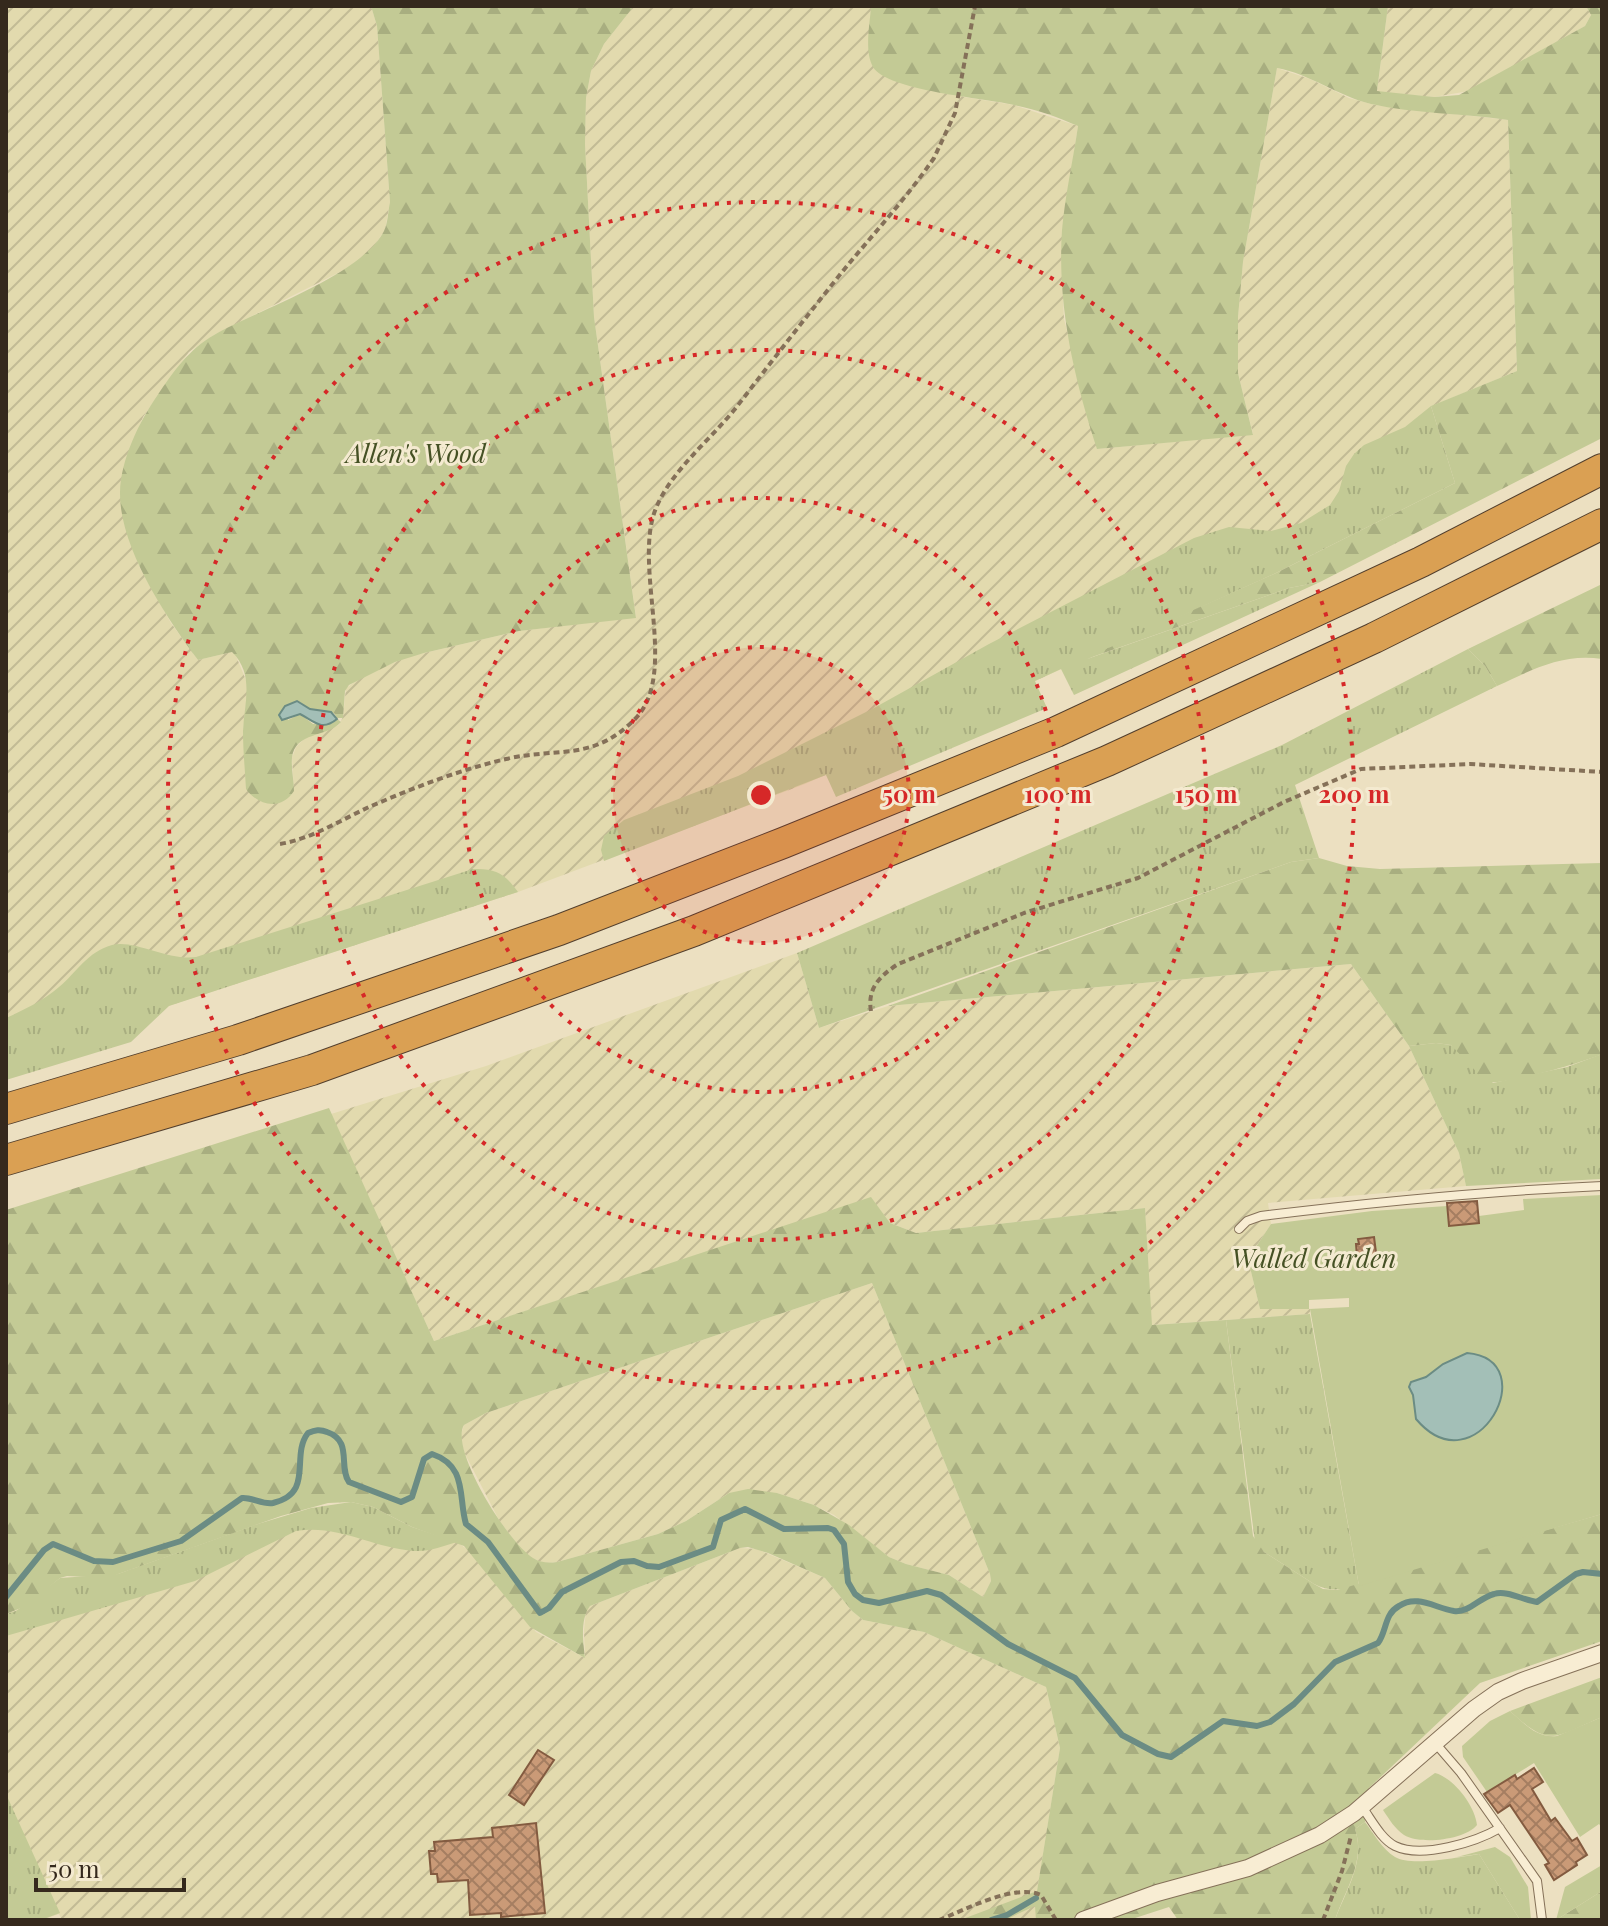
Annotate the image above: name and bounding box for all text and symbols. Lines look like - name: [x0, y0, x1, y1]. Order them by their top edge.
- park label: Allen's Wood: [343, 435, 487, 470]
- text: 50 m: [882, 777, 936, 809]
- text: 100 m: [1024, 777, 1092, 809]
- text: 150 m: [1175, 777, 1238, 809]
- text: 200 m: [1319, 777, 1390, 809]
- centre of rings: [747, 781, 775, 809]
- park label: Walled Garden: [1232, 1240, 1396, 1275]
- scale bar: [36, 1842, 184, 1892]
- text: 50 m: [48, 1852, 100, 1884]

